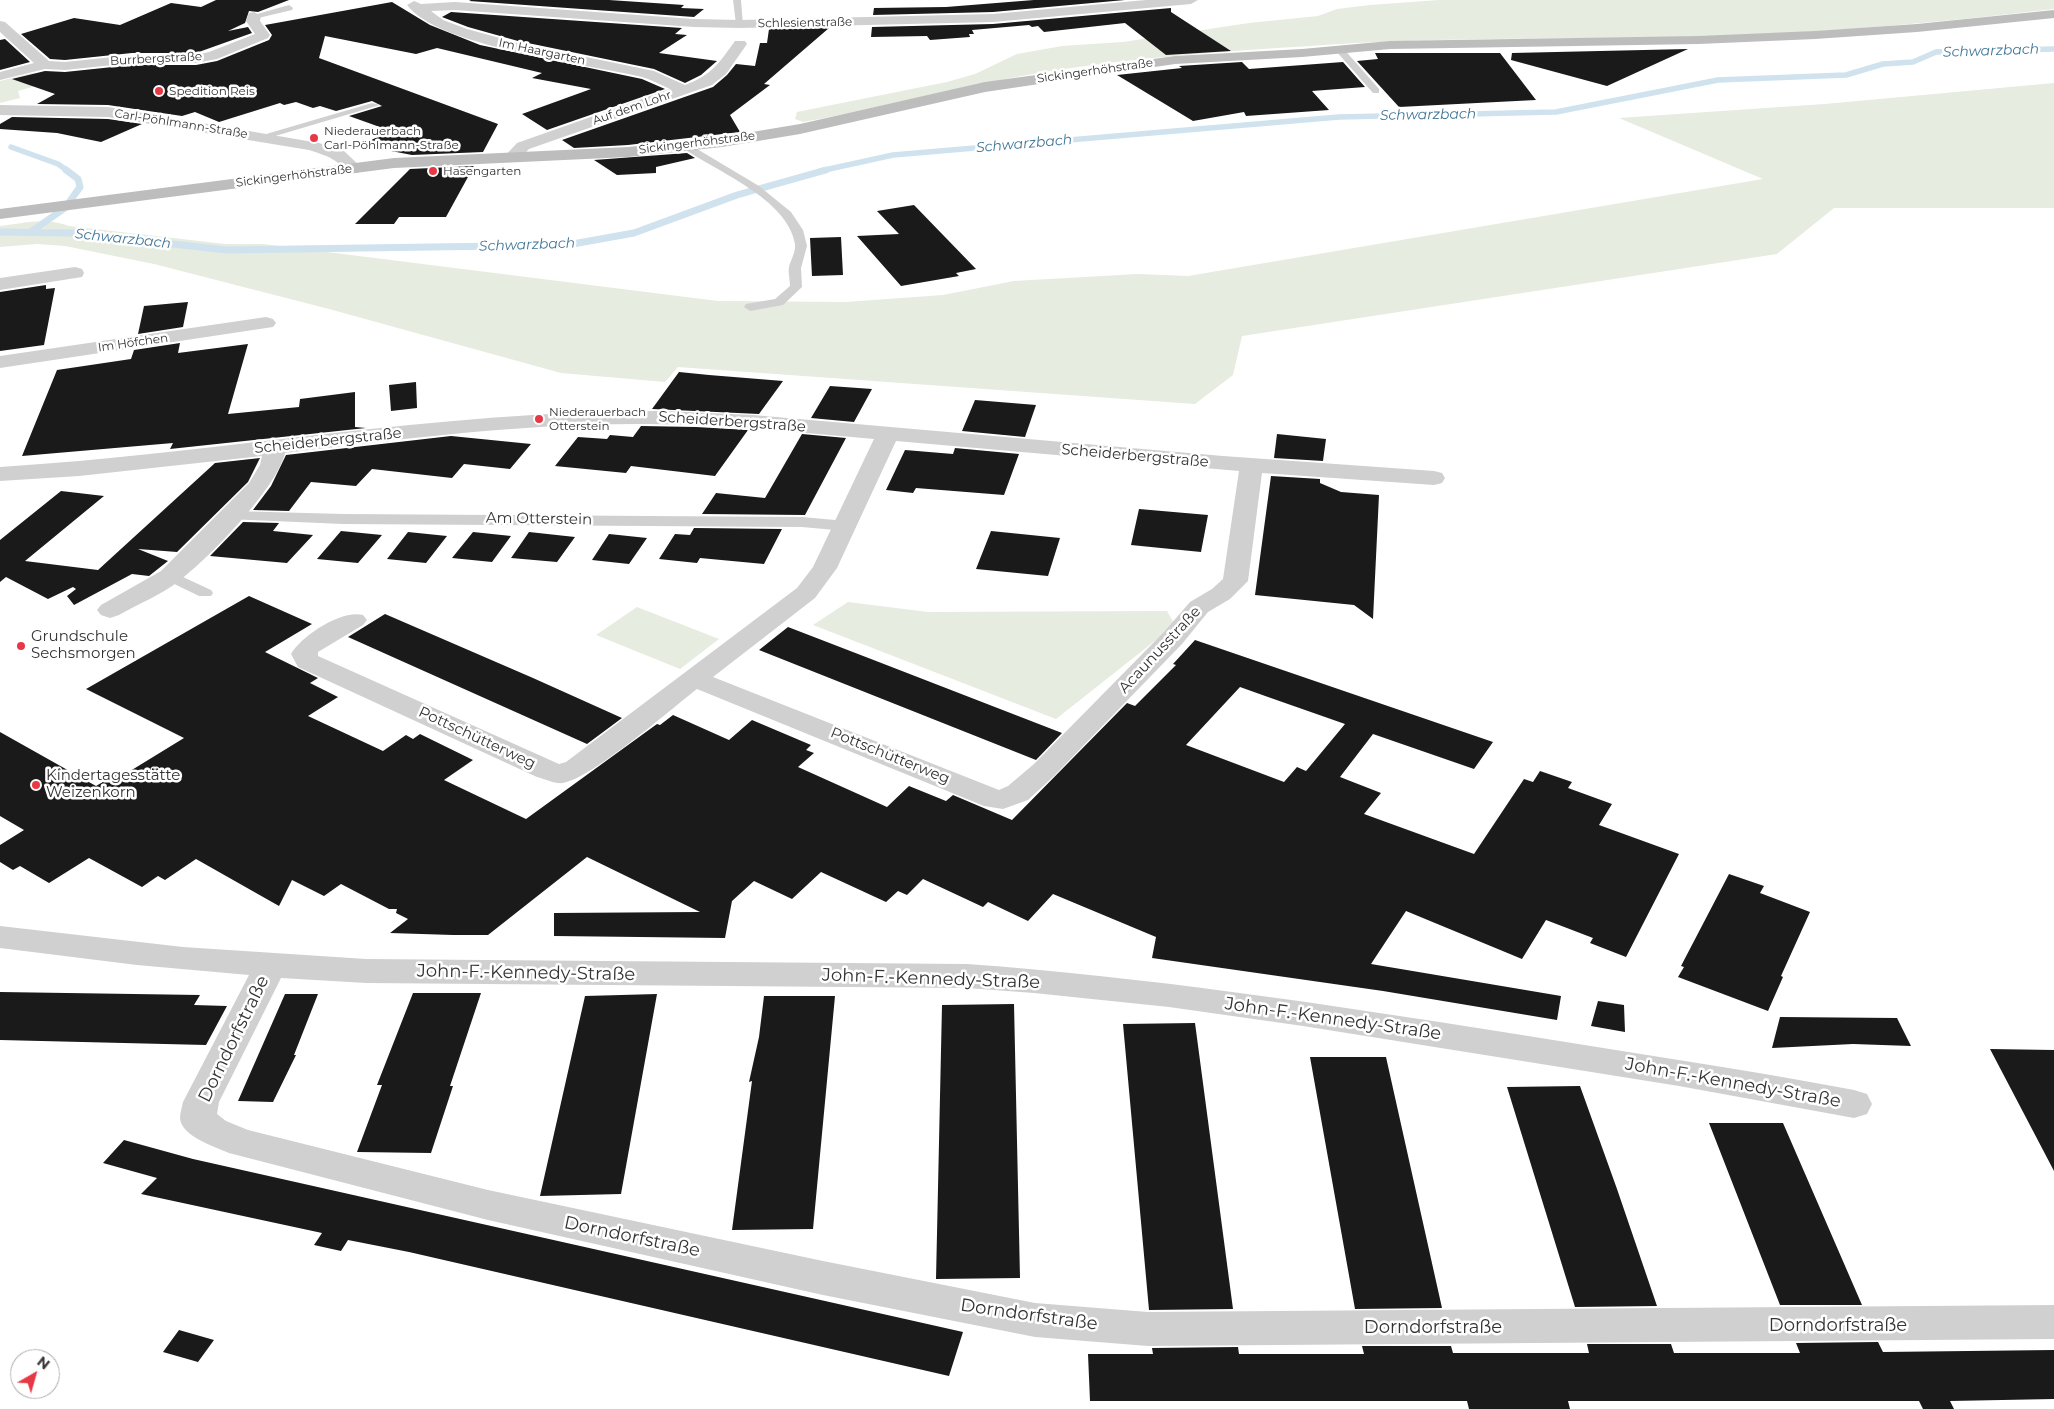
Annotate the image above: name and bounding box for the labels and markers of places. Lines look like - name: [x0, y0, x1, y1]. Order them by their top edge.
- place label: Spedition Reis: [169, 84, 255, 98]
- marker: Spedition Reis: [153, 85, 165, 97]
- place label: Niederauerbach Carl-Pöhlmann-Straße: [324, 124, 459, 152]
- marker: Niederauerbach Carl-Pöhlmann-Straße: [308, 132, 320, 144]
- place label: Hasengarten: [443, 164, 521, 178]
- marker: Hasengarten: [427, 165, 439, 177]
- place label: Niederauerbach Otterstein: [549, 405, 646, 433]
- marker: Niederauerbach Otterstein: [533, 413, 545, 425]
- place label: Grundschule Sechsmorgen: [31, 628, 136, 663]
- marker: Grundschule Sechsmorgen: [15, 640, 27, 652]
- place label: Kindertagesstätte Weizenkorn: [46, 767, 180, 802]
- marker: Kindertagesstätte Weizenkorn: [30, 779, 42, 791]

